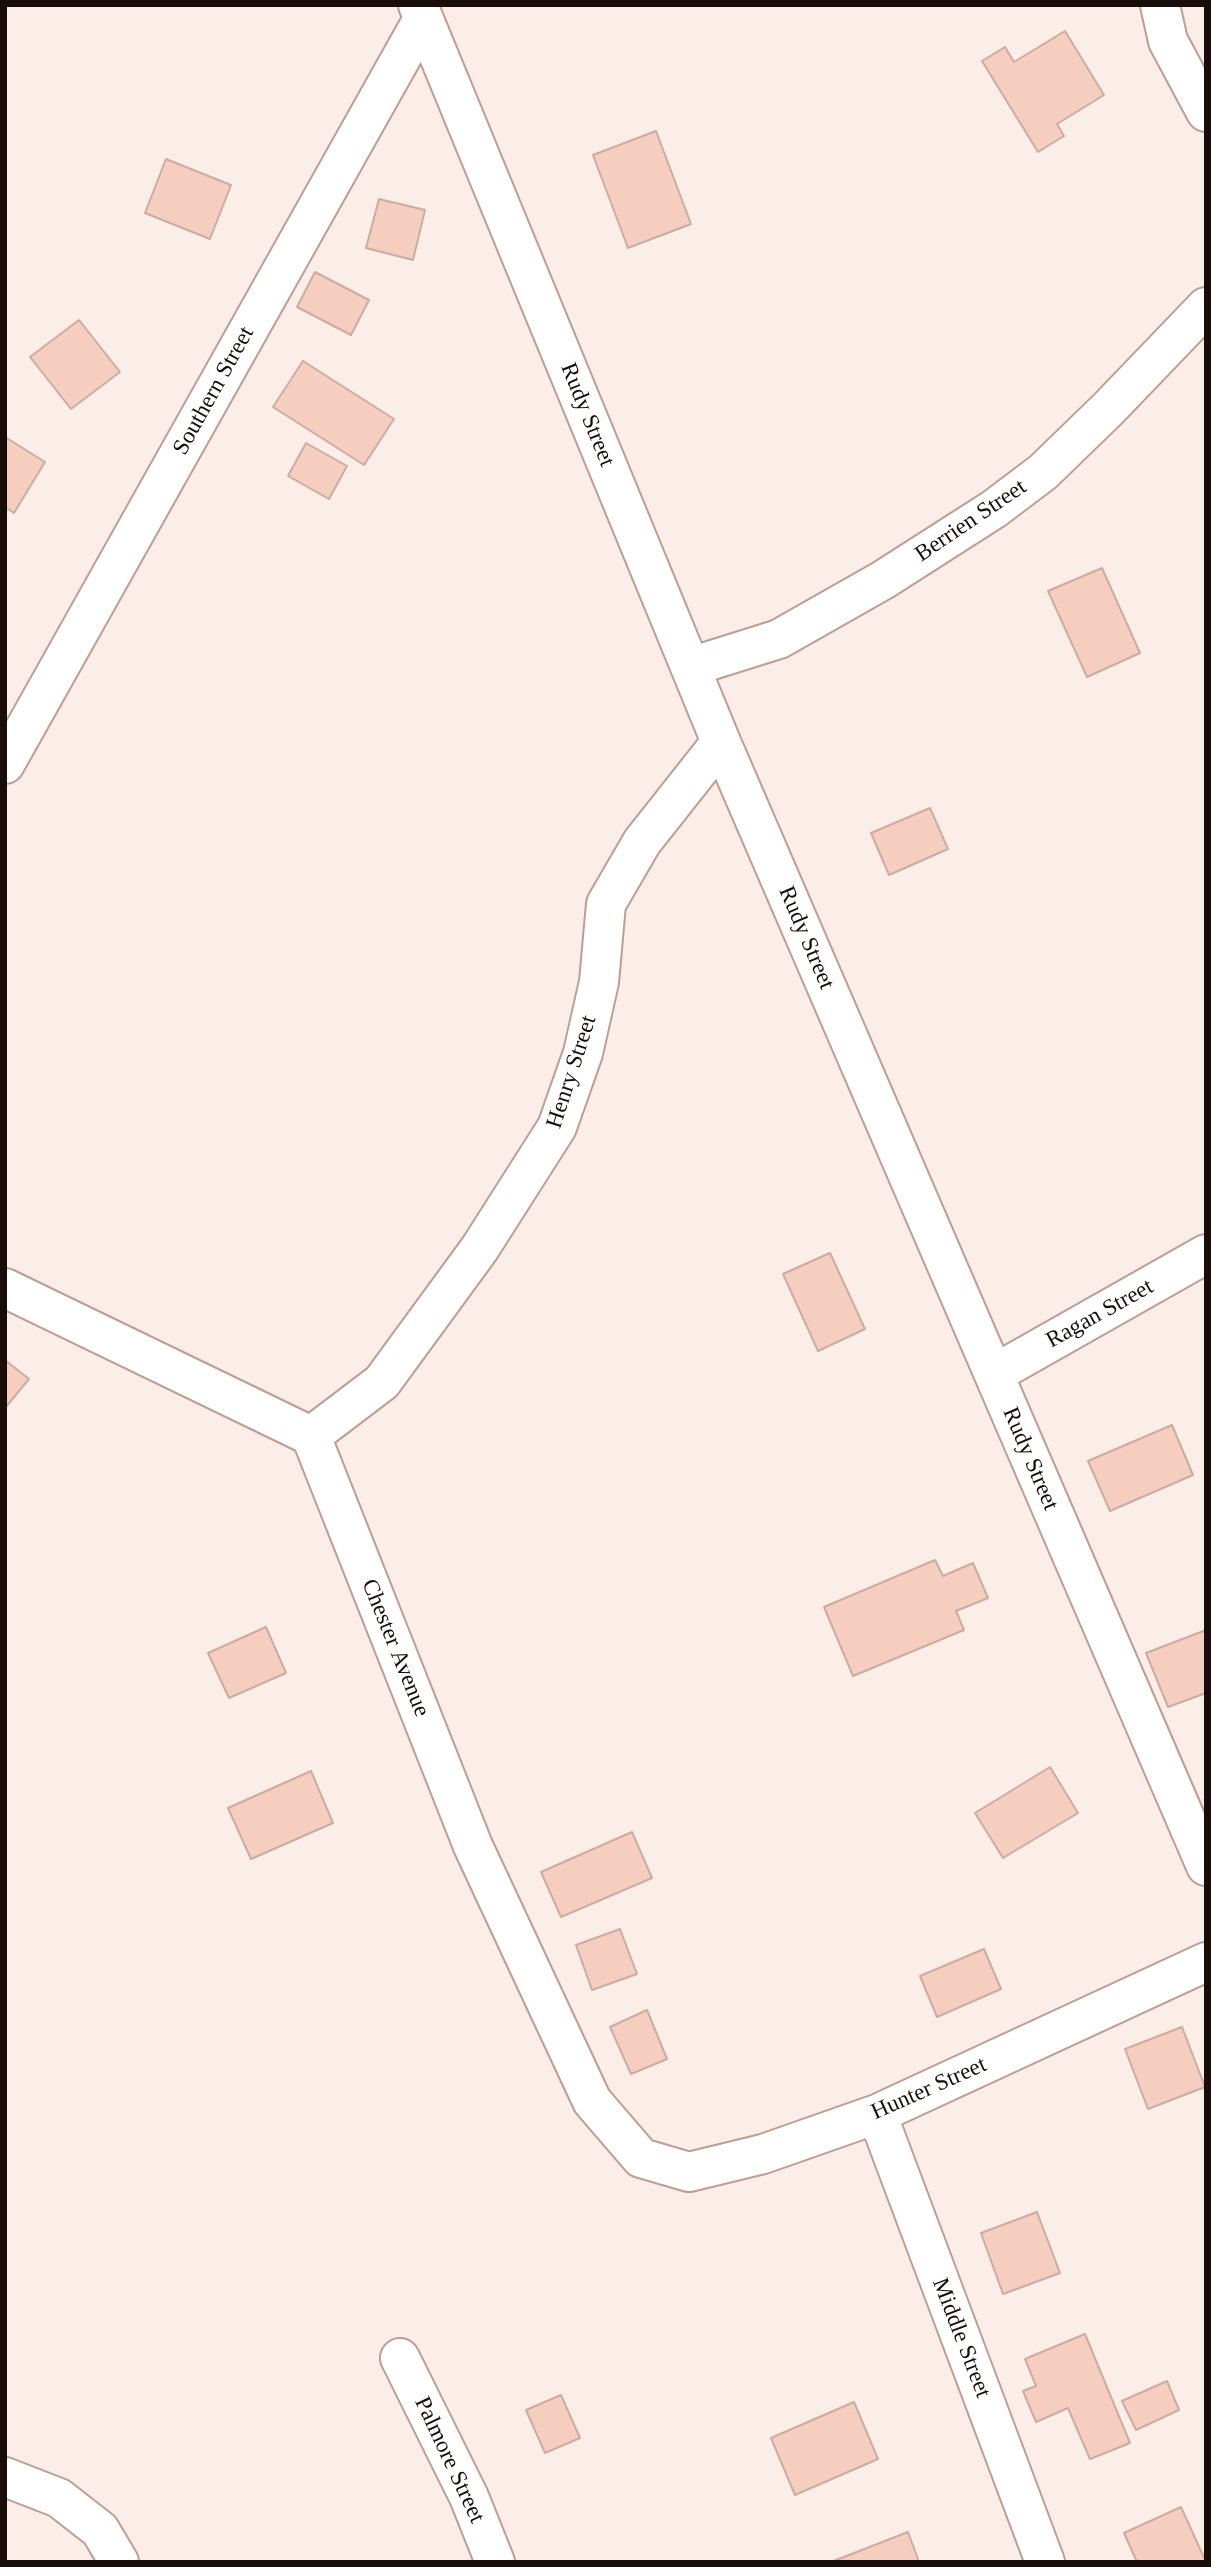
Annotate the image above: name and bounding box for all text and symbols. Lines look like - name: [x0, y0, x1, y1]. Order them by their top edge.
- street label: Southern Street: [167, 322, 261, 460]
- street label: Rudy Street: [554, 359, 620, 471]
- street label: Berrien Street: [910, 474, 1032, 568]
- street label: Rudy Street: [772, 882, 840, 994]
- street label: Henry Street: [541, 1012, 603, 1132]
- street label: Ragan Street: [1042, 1273, 1158, 1355]
- street label: Rudy Street: [996, 1403, 1064, 1515]
- street label: Chester Avenue: [355, 1575, 435, 1721]
- street label: Hunter Street: [867, 2051, 991, 2127]
- street label: Middle Street: [926, 2274, 996, 2402]
- street label: Palmore Street: [408, 2393, 490, 2527]

